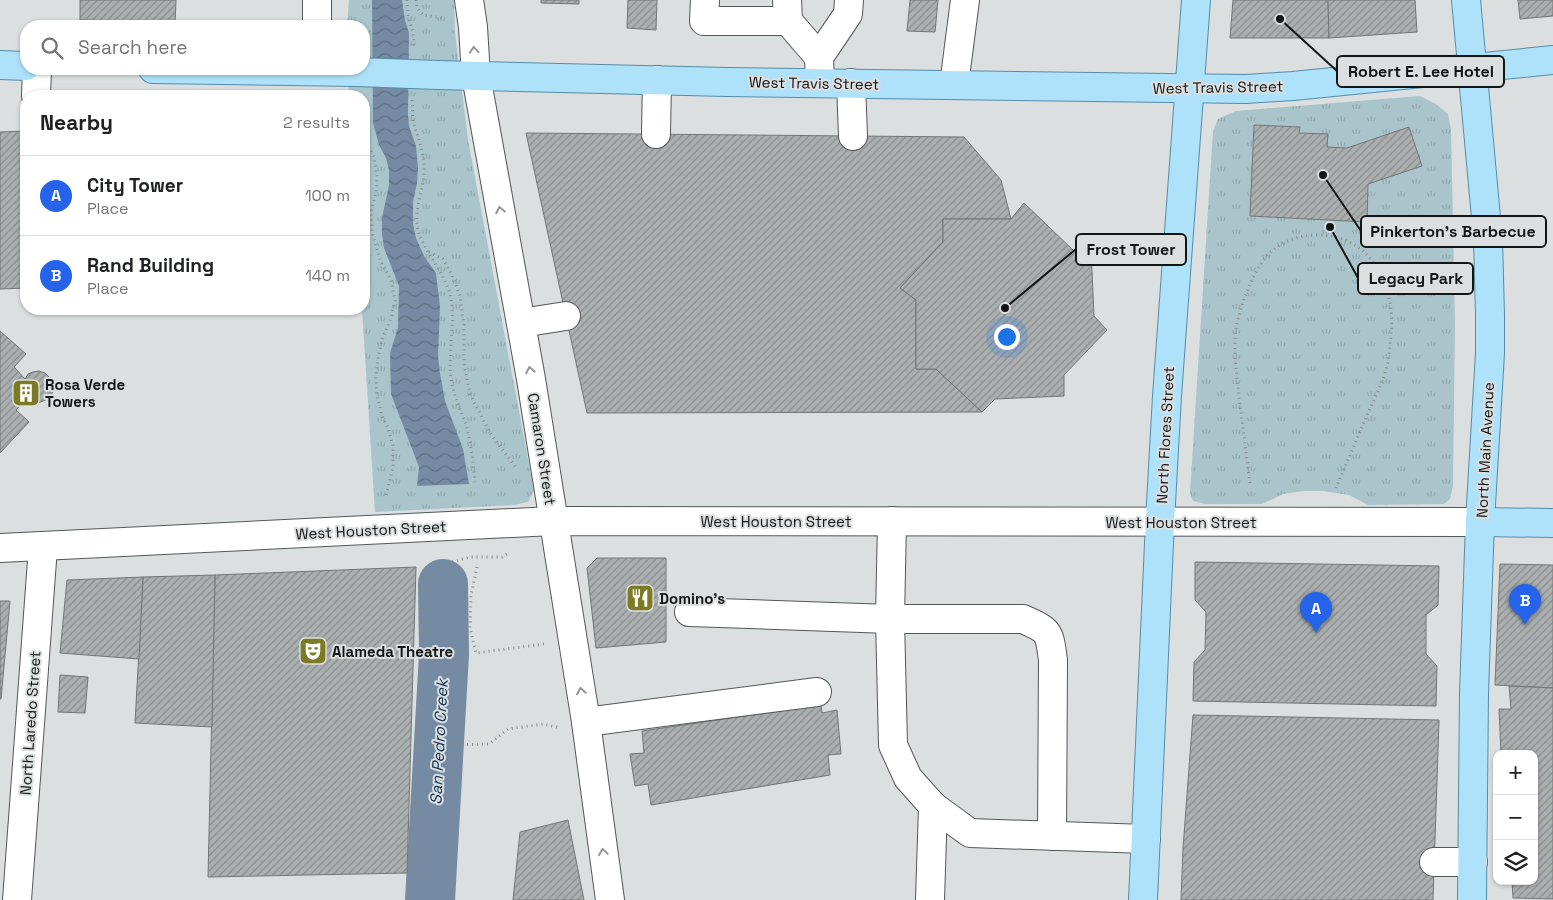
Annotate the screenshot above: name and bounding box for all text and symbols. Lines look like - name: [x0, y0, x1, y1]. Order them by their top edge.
- search box: [20, 20, 370, 75]
- icon: search: [38, 34, 66, 62]
- text: Search here: [78, 35, 188, 60]
- one-way arrow: [469, 45, 480, 53]
- callout: Robert E. Lee Hotel: [1337, 56, 1504, 87]
- text: Robert E. Lee Hotel: [1348, 61, 1494, 82]
- street label: West Travis Street: [749, 72, 880, 94]
- street label: West Travis Street: [1153, 76, 1284, 98]
- text: Nearby: [40, 109, 113, 136]
- text: 2 results: [283, 112, 350, 133]
- text: City Tower: [87, 173, 183, 198]
- text: A: [51, 185, 61, 206]
- text: 100 m: [305, 185, 350, 206]
- text: Place: [87, 198, 129, 219]
- one-way arrow: [495, 205, 505, 214]
- callout: Pinkerton’s Barbecue: [1361, 216, 1546, 247]
- text: Pinkerton’s Barbecue: [1370, 221, 1536, 242]
- callout: Frost Tower: [1076, 234, 1186, 265]
- text: Frost Tower: [1086, 239, 1176, 260]
- text: Rand Building: [87, 253, 214, 278]
- callout: Legacy Park: [1358, 263, 1473, 294]
- text: B: [51, 265, 61, 286]
- text: 140 m: [305, 265, 350, 286]
- text: Legacy Park: [1369, 268, 1463, 289]
- text: Place: [87, 278, 129, 299]
- your location: [994, 324, 1020, 350]
- one-way arrow: [525, 365, 535, 374]
- street label: North Flores Street: [1152, 366, 1178, 504]
- place label: Rosa Verde Towers: [45, 375, 125, 411]
- building icon: Rosa Verde Towers: [11, 378, 41, 408]
- street label: North Main Avenue: [1472, 382, 1498, 518]
- street label: Camaron Street: [524, 392, 560, 507]
- street label: West Houston Street: [700, 512, 852, 531]
- street label: West Houston Street: [1105, 513, 1257, 532]
- street label: West Houston Street: [295, 517, 447, 543]
- restaurant icon: Domino's: [625, 583, 655, 613]
- pin: B: [1509, 584, 1541, 625]
- place label: Domino's: [659, 589, 725, 608]
- pin: A: [1300, 592, 1332, 633]
- theatre icon: Alameda Theatre: [298, 636, 328, 666]
- place label: Alameda Theatre: [332, 642, 454, 661]
- street label: North Laredo Street: [15, 650, 45, 796]
- water label: San Pedro Creek: [425, 676, 453, 805]
- one-way arrow: [576, 686, 586, 695]
- map controls: [1493, 750, 1538, 885]
- button: +: [1493, 750, 1538, 795]
- button: −: [1493, 795, 1538, 840]
- button: layers: [1493, 840, 1538, 885]
- one-way arrow: [599, 847, 609, 856]

